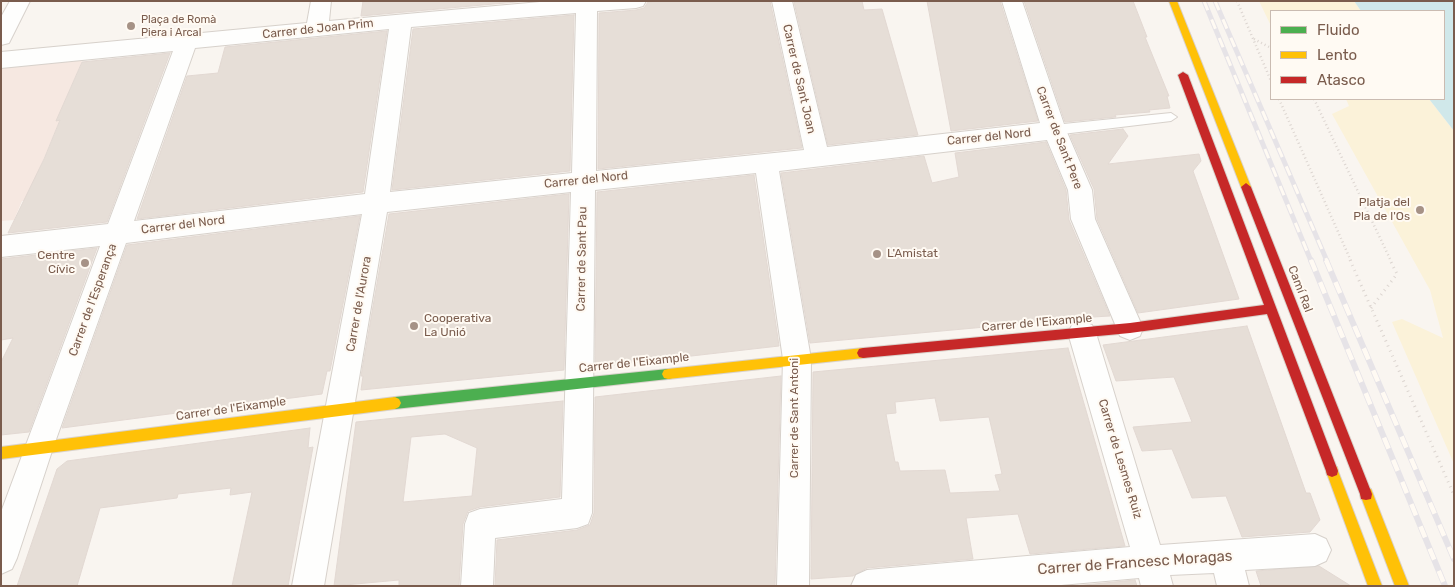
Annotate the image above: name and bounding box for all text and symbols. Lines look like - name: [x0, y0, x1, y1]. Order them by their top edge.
- legend: [1270, 10, 1445, 100]
- place label: Plaça de Romà Piera i Arcal: [141, 13, 216, 39]
- street label: Carrer de Joan Prim: [262, 16, 374, 42]
- marker: Plaça de Romà Piera i Arcal: [125, 20, 137, 32]
- text: Fluido: [1317, 21, 1360, 39]
- street label: Carrer de Sant Joan: [779, 23, 819, 135]
- text: Lento: [1317, 46, 1357, 64]
- text: Atasco: [1317, 71, 1365, 89]
- street label: Carrer de Sant Pere: [1033, 85, 1085, 191]
- street label: Carrer del Nord: [946, 125, 1032, 149]
- street label: Carrer del Nord: [543, 168, 629, 192]
- place label: Platja del Pla de l'Os: [1353, 196, 1410, 224]
- marker: Platja del Pla de l'Os: [1414, 204, 1426, 216]
- street label: Carrer de Sant Pau: [574, 206, 590, 312]
- street label: Carrer del Nord: [140, 213, 226, 237]
- street label: Carrer de l'Esperança: [66, 242, 120, 358]
- place label: L'Amistat: [887, 247, 938, 261]
- marker: L'Amistat: [871, 248, 883, 260]
- place label: Centre Cívic: [37, 249, 75, 277]
- street label: Carrer de l'Aurora: [343, 255, 375, 353]
- marker: Centre Cívic: [79, 257, 91, 269]
- street label: Camí Ral: [1285, 264, 1315, 314]
- street label: Carrer de l'Eixample: [981, 311, 1093, 335]
- place label: Cooperativa La Unió: [424, 312, 491, 340]
- marker: Cooperativa La Unió: [408, 320, 420, 332]
- street label: Carrer de l'Eixample: [578, 350, 690, 376]
- street label: Carrer de Sant Antoni: [788, 358, 802, 478]
- street label: Carrer de l'Eixample: [175, 394, 287, 424]
- street label: Carrer de Lesmes Ruiz: [1095, 397, 1145, 521]
- street label: Carrer de Francesc Moragas: [1037, 547, 1233, 579]

